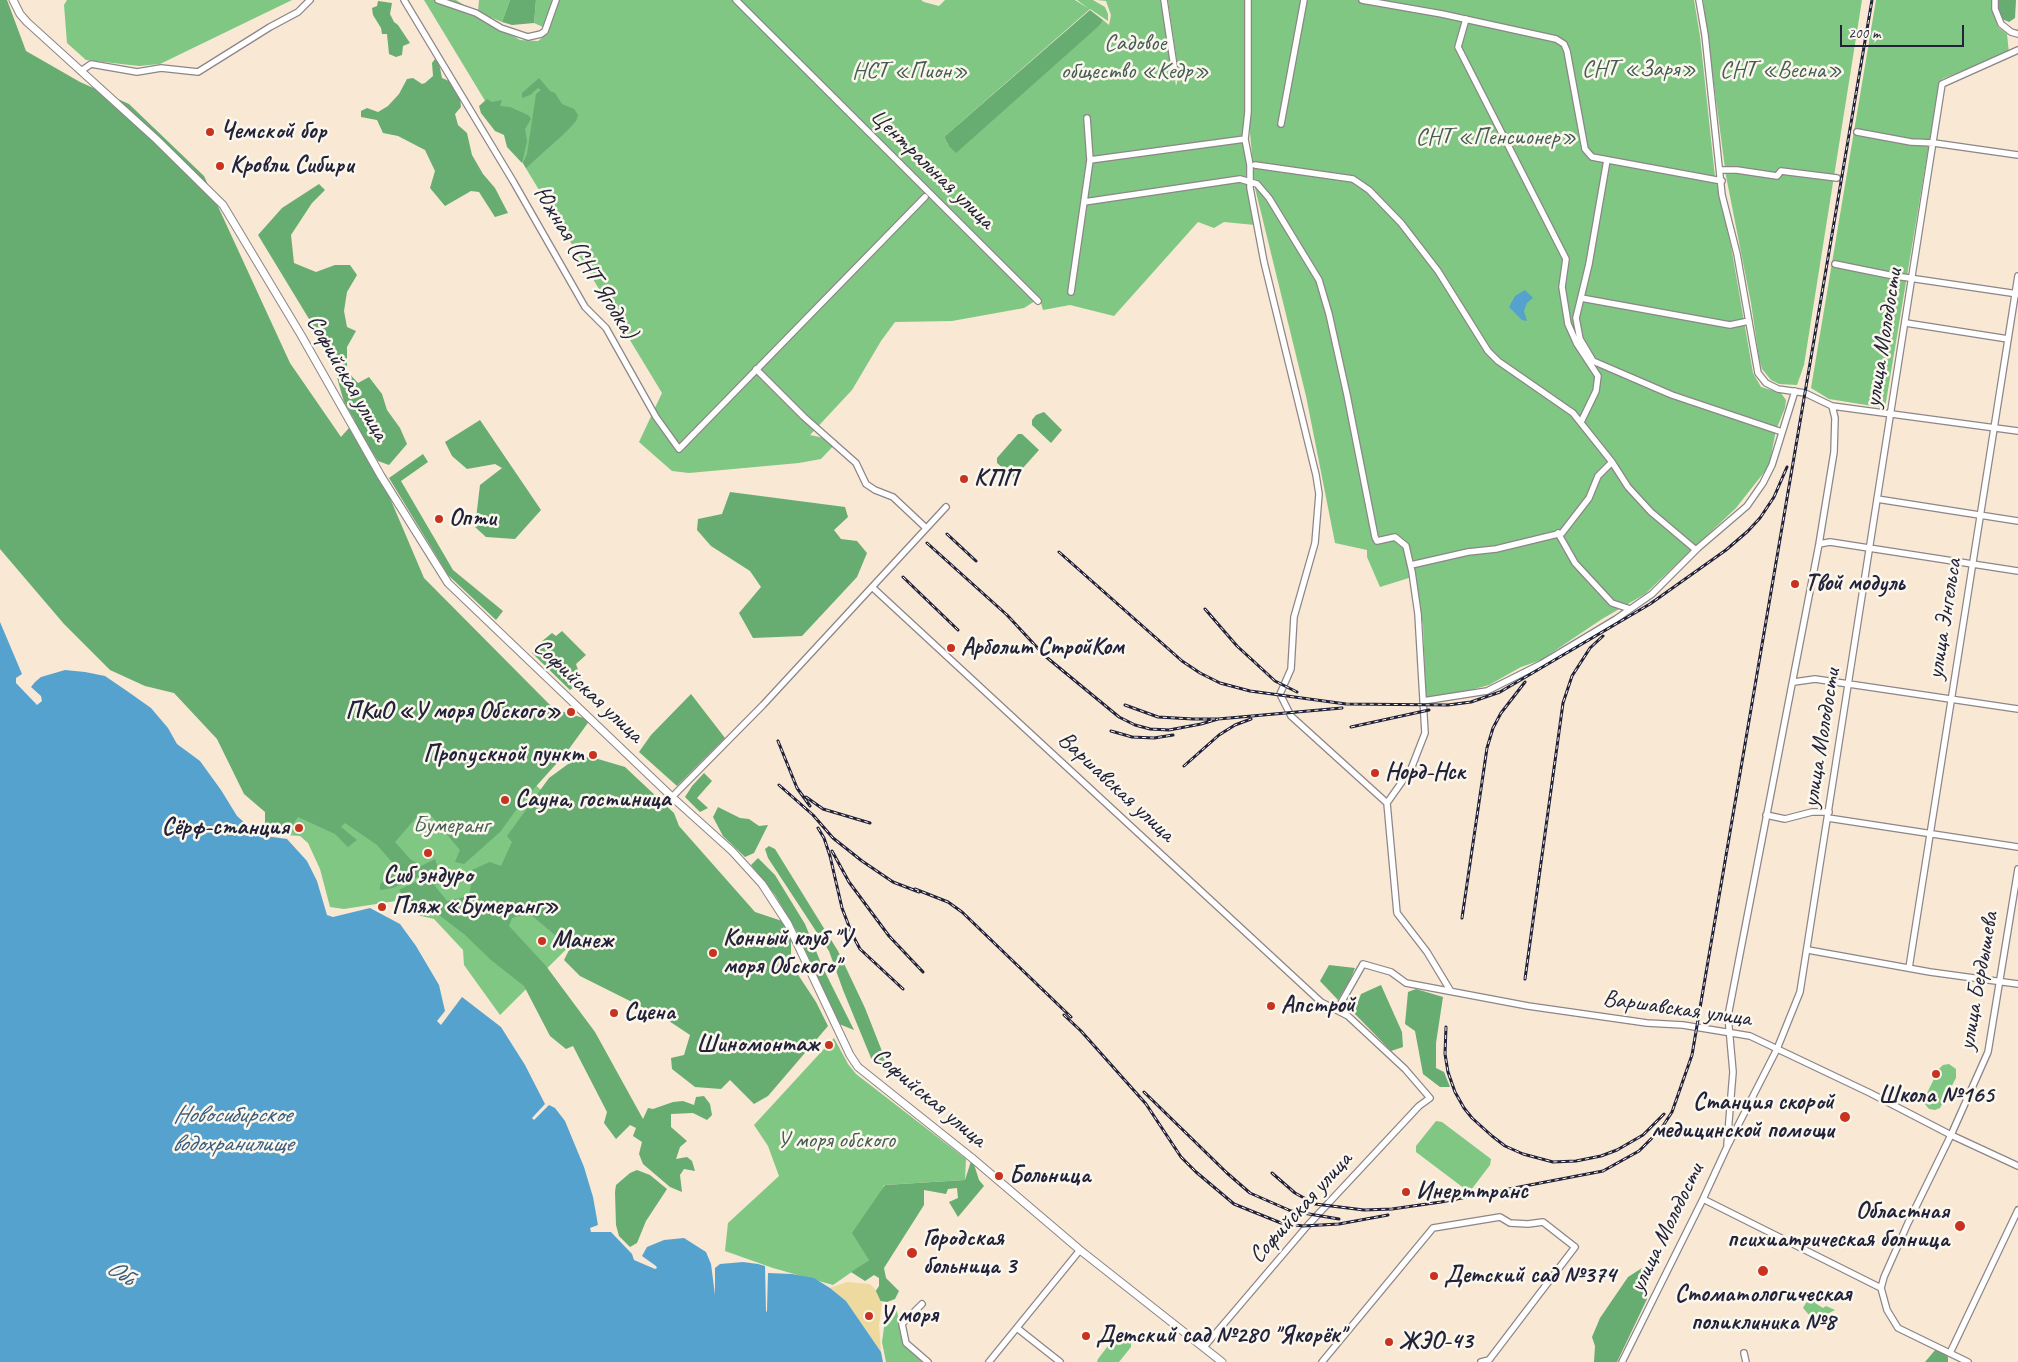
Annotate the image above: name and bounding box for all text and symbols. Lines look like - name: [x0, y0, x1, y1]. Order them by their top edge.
- scale bar: [1843, 15, 1967, 47]
- text: 200 m: [1848, 24, 1880, 43]
- park label: Садовое общество «Кедр»: [1061, 30, 1209, 86]
- park label: СНТ «Заря»: [1582, 56, 1696, 84]
- park label: СНТ «Весна»: [1720, 57, 1842, 85]
- park label: НСТ «Пион»: [852, 58, 968, 86]
- street label: Центральная улица: [864, 102, 1000, 236]
- place label: Чемской бор: [220, 118, 327, 146]
- park label: СНТ «Пенсионер»: [1416, 124, 1576, 152]
- marker: Чемской бор: [204, 126, 216, 138]
- place label: Кровли Сибири: [230, 152, 354, 180]
- marker: Кровли Сибири: [214, 160, 226, 172]
- street label: Южная (СНТ Ягодка): [526, 181, 644, 345]
- street label: улица Молодости: [1859, 267, 1909, 409]
- street label: Софийская улица: [299, 310, 395, 446]
- place label: КПП: [974, 465, 1018, 493]
- marker: КПП: [958, 473, 970, 485]
- place label: Опти: [449, 505, 496, 533]
- marker: Опти: [433, 513, 445, 525]
- street label: улица Энгельса: [1921, 557, 1969, 681]
- place label: Твой модуль: [1805, 570, 1905, 598]
- marker: Твой модуль: [1789, 578, 1801, 590]
- street label: Софийская улица: [527, 633, 649, 749]
- place label: Арболит СтройКом: [961, 634, 1124, 662]
- marker: Арболит СтройКом: [945, 642, 957, 654]
- street label: улица Молодости: [1797, 667, 1847, 809]
- place label: ПКиО «У моря Обского»: [345, 698, 561, 726]
- marker: ПКиО «У моря Обского»: [565, 706, 577, 718]
- street label: Варшавская улица: [1052, 726, 1180, 848]
- place label: Пропускной пункт: [423, 741, 583, 769]
- marker: Пропускной пункт: [587, 749, 599, 761]
- place label: Норд-Нск: [1385, 759, 1465, 787]
- marker: Норд-Нск: [1369, 767, 1381, 779]
- place label: Сауна, гостиница: [515, 786, 670, 814]
- marker: Сауна, гостиница: [499, 794, 511, 806]
- park label: Бумеранг: [413, 812, 489, 840]
- place label: Сёрф-станция: [162, 814, 289, 842]
- marker: Сёрф-станция: [293, 822, 305, 834]
- marker: Сиб эндуро: [422, 847, 434, 859]
- place label: Сиб эндуро: [383, 862, 473, 890]
- place label: Пляж «Бумеранг»: [392, 893, 558, 921]
- marker: Пляж «Бумеранг»: [376, 901, 388, 913]
- street label: улица Бердышева: [1953, 910, 2005, 1052]
- place label: Конный клуб "У моря Обского": [723, 925, 852, 981]
- place label: Манеж: [552, 927, 613, 955]
- marker: Манеж: [536, 935, 548, 947]
- marker: Конный клуб "У моря Обского": [707, 947, 719, 959]
- street label: Варшавская улица: [1601, 984, 1753, 1034]
- place label: Апстрой: [1281, 992, 1355, 1020]
- place label: Сцена: [624, 999, 675, 1027]
- marker: Апстрой: [1265, 1000, 1277, 1012]
- marker: Сцена: [608, 1007, 620, 1019]
- place label: Шиномонтаж: [696, 1031, 819, 1059]
- marker: Шиномонтаж: [823, 1039, 835, 1051]
- street label: Софийская улица: [866, 1042, 992, 1154]
- marker: Школа №165: [1930, 1068, 1942, 1080]
- place label: Школа №165: [1878, 1082, 1994, 1110]
- place label: Станция скорой медицинской помощи: [1651, 1089, 1834, 1145]
- water label: Новосибирское водохранилище: [172, 1100, 292, 1159]
- marker: Станция скорой медицинской помощи: [1838, 1110, 1852, 1124]
- park label: У моря обского: [777, 1127, 895, 1155]
- street label: Софийская улица: [1243, 1146, 1359, 1270]
- street label: улица Молодости: [1623, 1159, 1711, 1297]
- place label: Больница: [1009, 1162, 1090, 1190]
- marker: Больница: [993, 1170, 1005, 1182]
- place label: Инерттранс: [1416, 1178, 1528, 1206]
- marker: Инерттранс: [1400, 1186, 1412, 1198]
- place label: Областная психиатрическая болница: [1727, 1198, 1949, 1254]
- marker: Областная психиатрическая болница: [1953, 1219, 1967, 1233]
- place label: Городская больница 3: [923, 1225, 1016, 1281]
- marker: Городская больница 3: [905, 1246, 919, 1260]
- water label: Обь: [100, 1253, 140, 1293]
- place label: Детский сад №374: [1444, 1262, 1616, 1290]
- marker: Стоматологическая поликлиника №8: [1756, 1264, 1770, 1278]
- marker: Детский сад №374: [1428, 1270, 1440, 1282]
- place label: Стоматологическая поликлиника №8: [1675, 1281, 1851, 1337]
- place label: У моря: [879, 1302, 938, 1330]
- marker: У моря: [863, 1310, 875, 1322]
- place label: Детский сад №280 "Якорёк": [1096, 1322, 1345, 1350]
- place label: ЖЭО-43: [1399, 1328, 1472, 1356]
- marker: Детский сад №280 "Якорёк": [1080, 1330, 1092, 1342]
- marker: ЖЭО-43: [1383, 1336, 1395, 1348]

